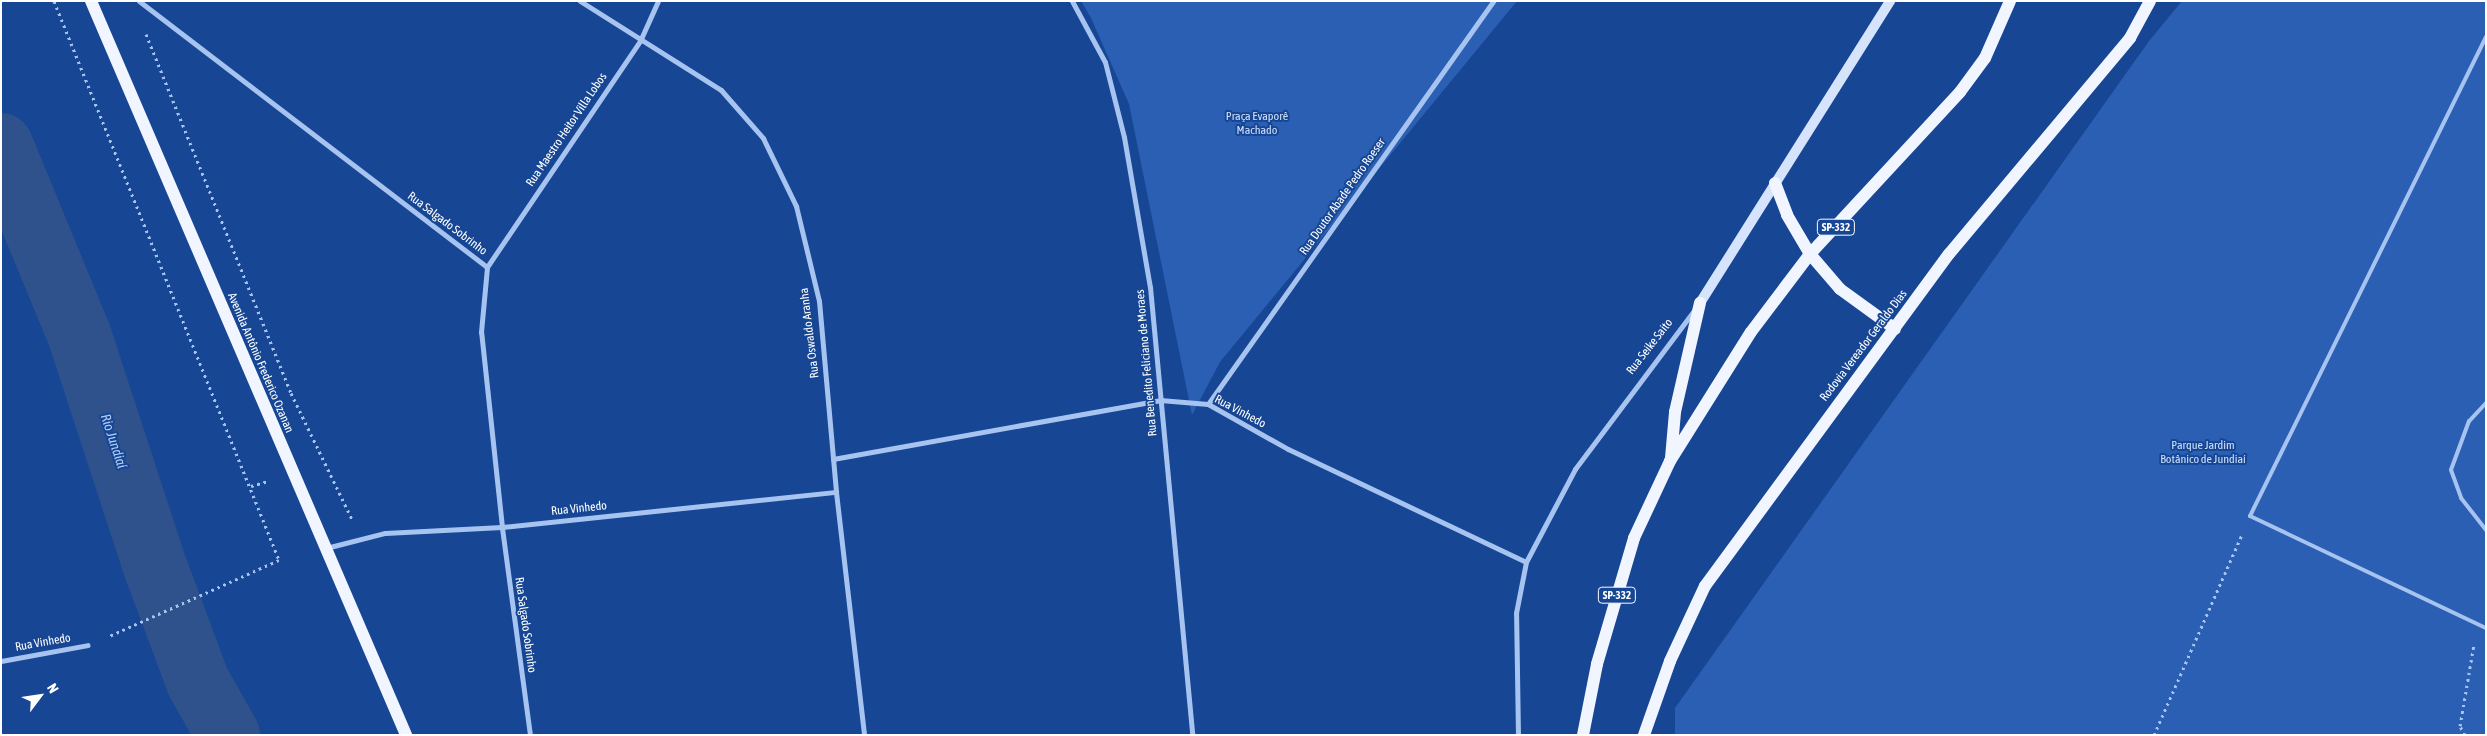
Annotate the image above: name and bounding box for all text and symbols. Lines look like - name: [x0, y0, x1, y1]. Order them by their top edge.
- street label: Rua Maestro Heitor Villa Lobos: [524, 70, 610, 190]
- park label: Praça Evaporê Machado: [1226, 110, 1288, 138]
- street label: Rua Doutor Abade Pedro Roeser: [1297, 136, 1389, 258]
- street label: Rua Salgado Sobrinho: [404, 189, 490, 259]
- road number: SP-332: [1816, 218, 1856, 236]
- street label: Rua Oswaldo Aranha: [797, 287, 823, 379]
- street label: Rodovia Vereador Geraldo Dias: [1817, 287, 1911, 405]
- street label: Rua Benedito Feliciano de Moraes: [1133, 289, 1161, 437]
- street label: Avenida Antônio Frederico Ozanan: [224, 291, 296, 435]
- street label: Rua Seike Saito: [1624, 316, 1676, 378]
- street label: Rua Vinhedo: [1212, 392, 1268, 432]
- water label: Rio Jundiaí: [97, 412, 131, 470]
- park label: Parque Jardim Botânico de Jundiaí: [2160, 439, 2246, 467]
- street label: Rua Vinhedo: [550, 499, 608, 519]
- street label: Rua Salgado Sobrinho: [511, 576, 539, 674]
- road number: SP-332: [1597, 586, 1637, 604]
- street label: Rua Vinhedo: [14, 631, 72, 655]
- north arrow: [15, 671, 65, 721]
- text: N: [44, 681, 62, 696]

